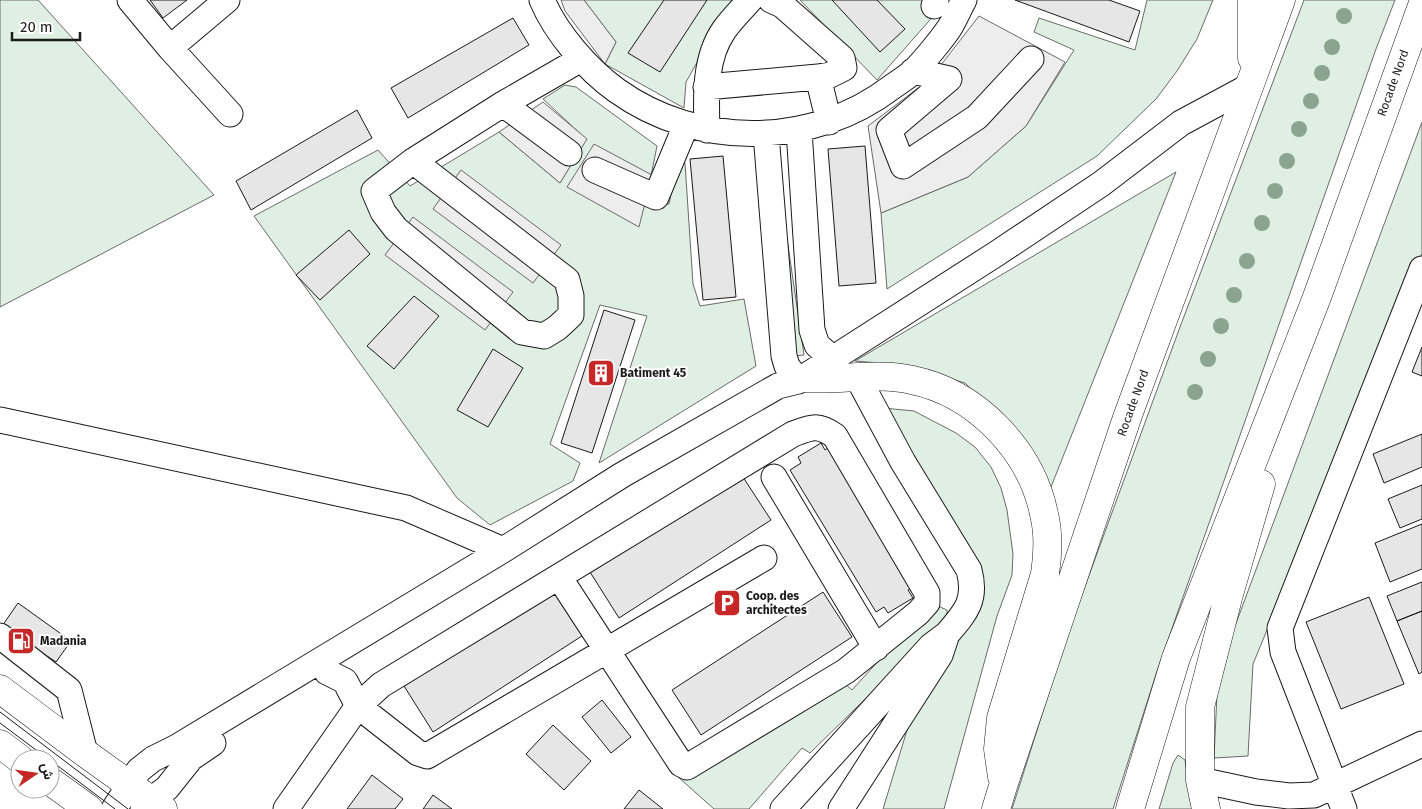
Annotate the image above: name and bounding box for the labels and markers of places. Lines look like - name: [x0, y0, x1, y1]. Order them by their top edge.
- building icon: Batiment 45: [586, 358, 616, 388]
- place label: Batiment 45: [620, 366, 687, 380]
- parking icon: Coop. des architectes: [712, 588, 742, 618]
- place label: Coop. des architectes: [746, 589, 807, 617]
- fuel station icon: Madania: [6, 626, 36, 656]
- place label: Madania: [40, 634, 87, 648]

